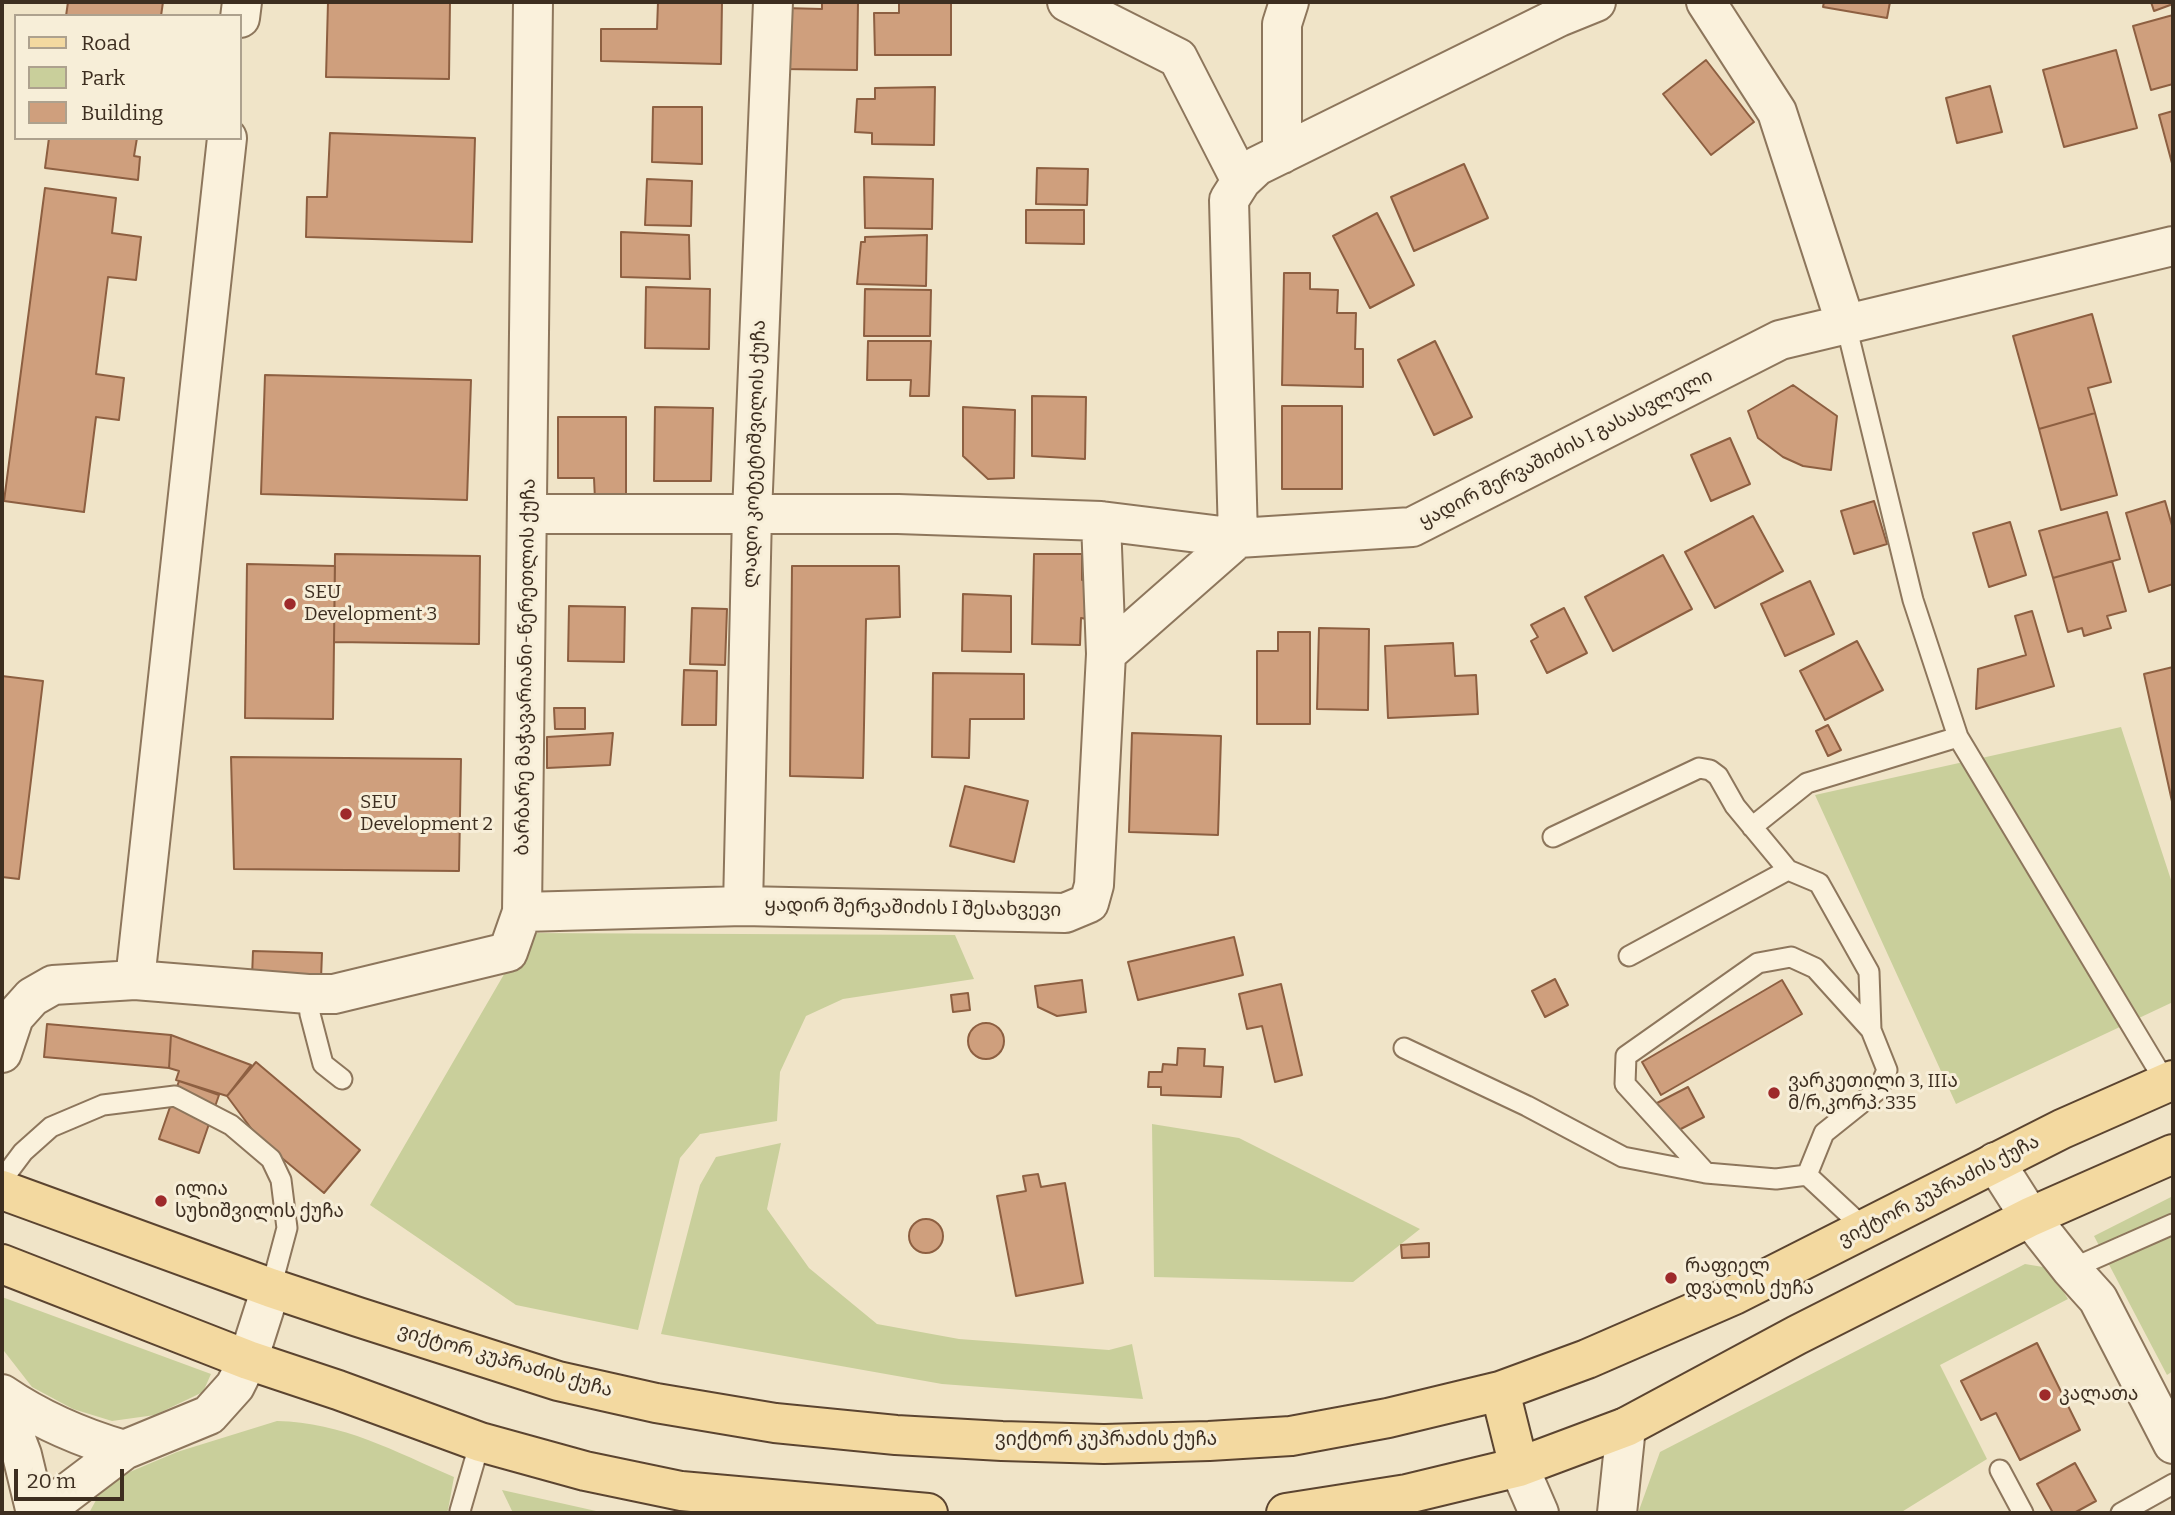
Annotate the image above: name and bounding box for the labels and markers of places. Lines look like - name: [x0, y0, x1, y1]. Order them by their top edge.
- place label: SEU Development 3: [304, 582, 437, 626]
- marker: SEU Development 3: [282, 596, 298, 612]
- place label: SEU Development 2: [360, 792, 493, 836]
- marker: SEU Development 2: [338, 806, 354, 822]
- place label: ვარკეთილი 3, IIIა მ/რ,კორპ. 335: [1788, 1071, 1958, 1115]
- marker: ვარკეთილი 3, IIIა მ/რ,კორპ. 335: [1766, 1085, 1782, 1101]
- place label: ილია სუხიშვილის ქუჩა: [175, 1179, 344, 1223]
- marker: ილია სუხიშვილის ქუჩა: [153, 1193, 169, 1209]
- place label: რაფიელ დვალის ქუჩა: [1685, 1256, 1814, 1300]
- marker: რაფიელ დვალის ქუჩა: [1663, 1270, 1679, 1286]
- place label: კალათა: [2059, 1384, 2138, 1406]
- marker: კალათა: [2037, 1387, 2053, 1403]

